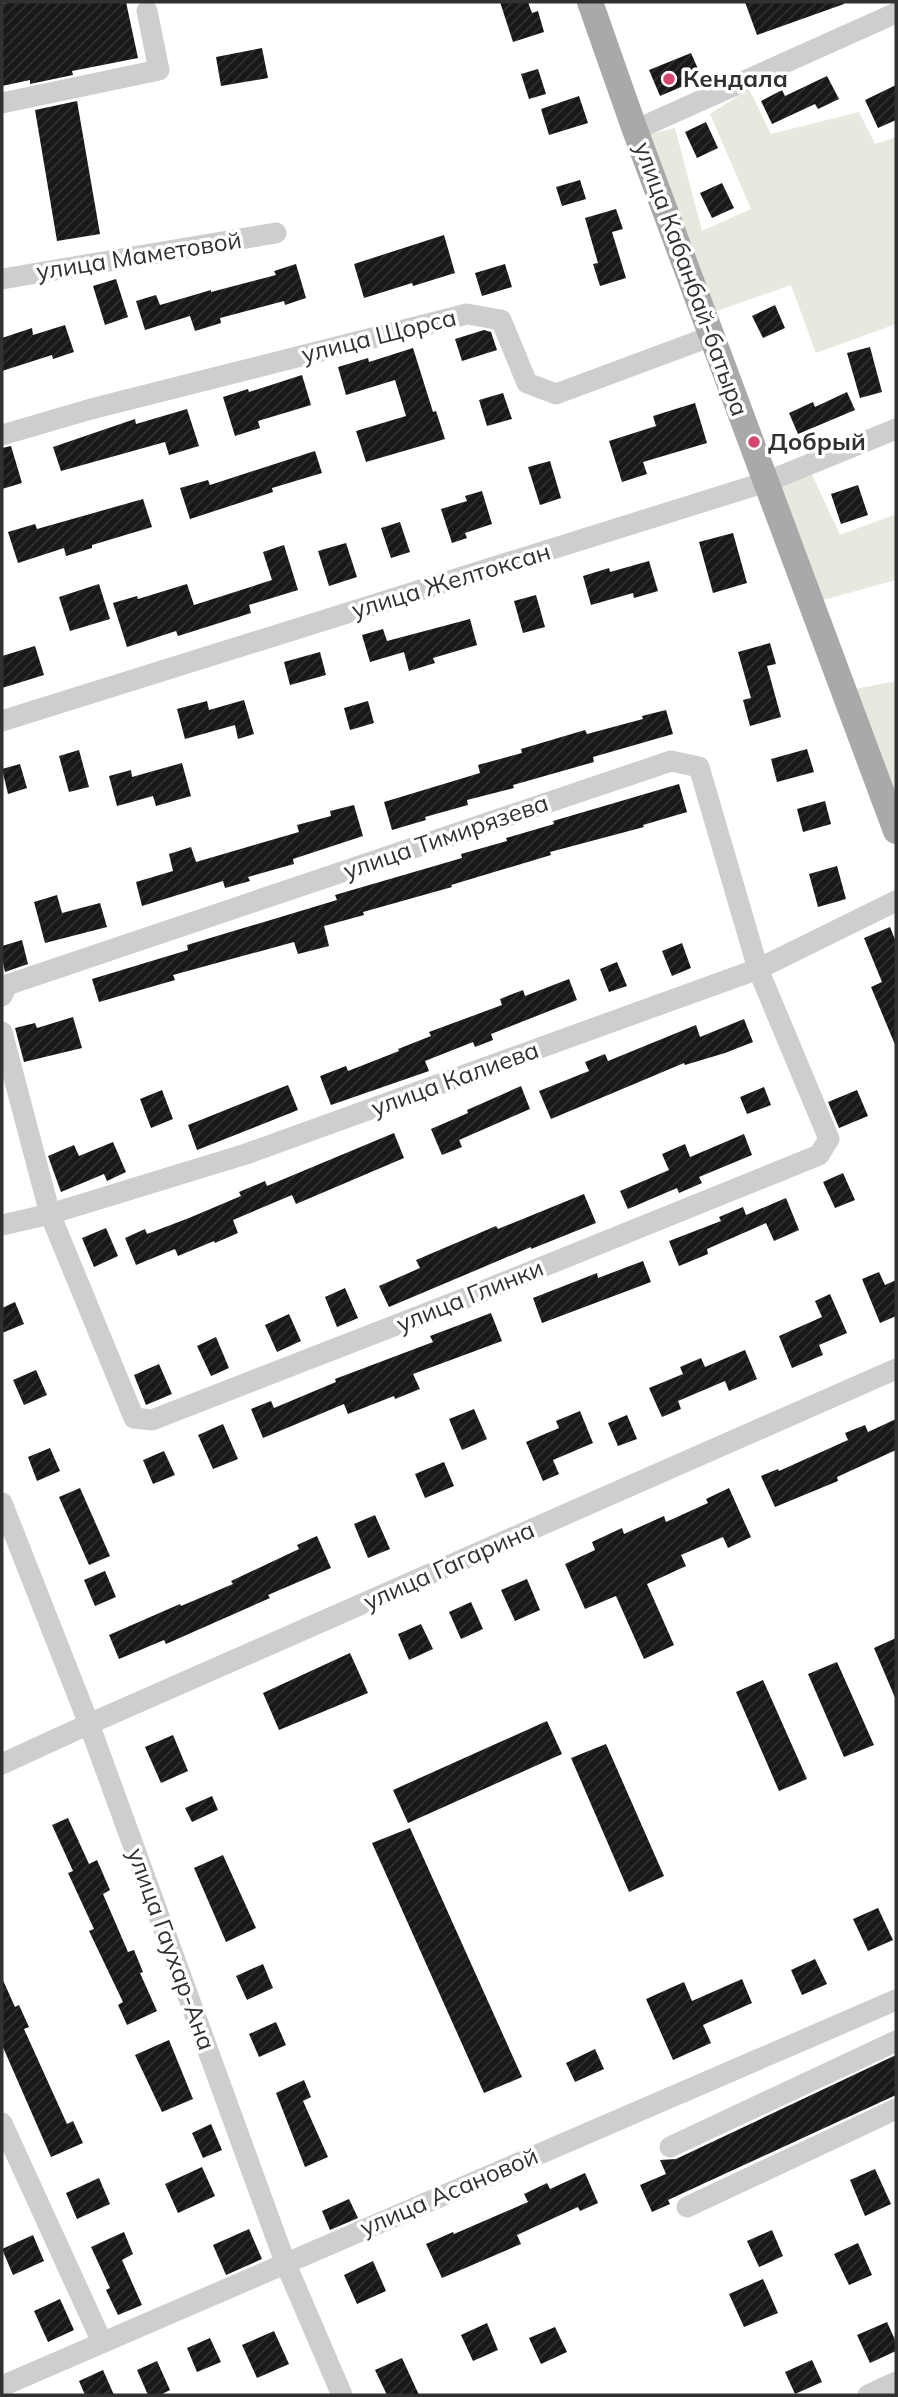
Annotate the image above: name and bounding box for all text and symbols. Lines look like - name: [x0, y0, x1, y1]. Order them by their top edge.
- place label: Кендала: [683, 63, 788, 93]
- marker: Кендала: [661, 71, 677, 87]
- street label: улица Кабанбай-батыра: [628, 138, 756, 420]
- street label: улица Маметовой: [34, 224, 244, 286]
- street label: улица Щорса: [298, 301, 459, 369]
- place label: Добрый: [768, 426, 866, 456]
- marker: Добрый: [746, 434, 762, 450]
- street label: улица Желтоксан: [348, 536, 554, 625]
- street label: улица Тимирязева: [339, 787, 552, 885]
- street label: улица Калиева: [367, 1034, 543, 1122]
- street label: улица Глинки: [392, 1252, 548, 1338]
- street label: улица Гагарина: [358, 1514, 539, 1616]
- street label: улица Гаухар-Ана: [121, 1844, 222, 2054]
- street label: улица Асановой: [355, 2140, 542, 2242]

